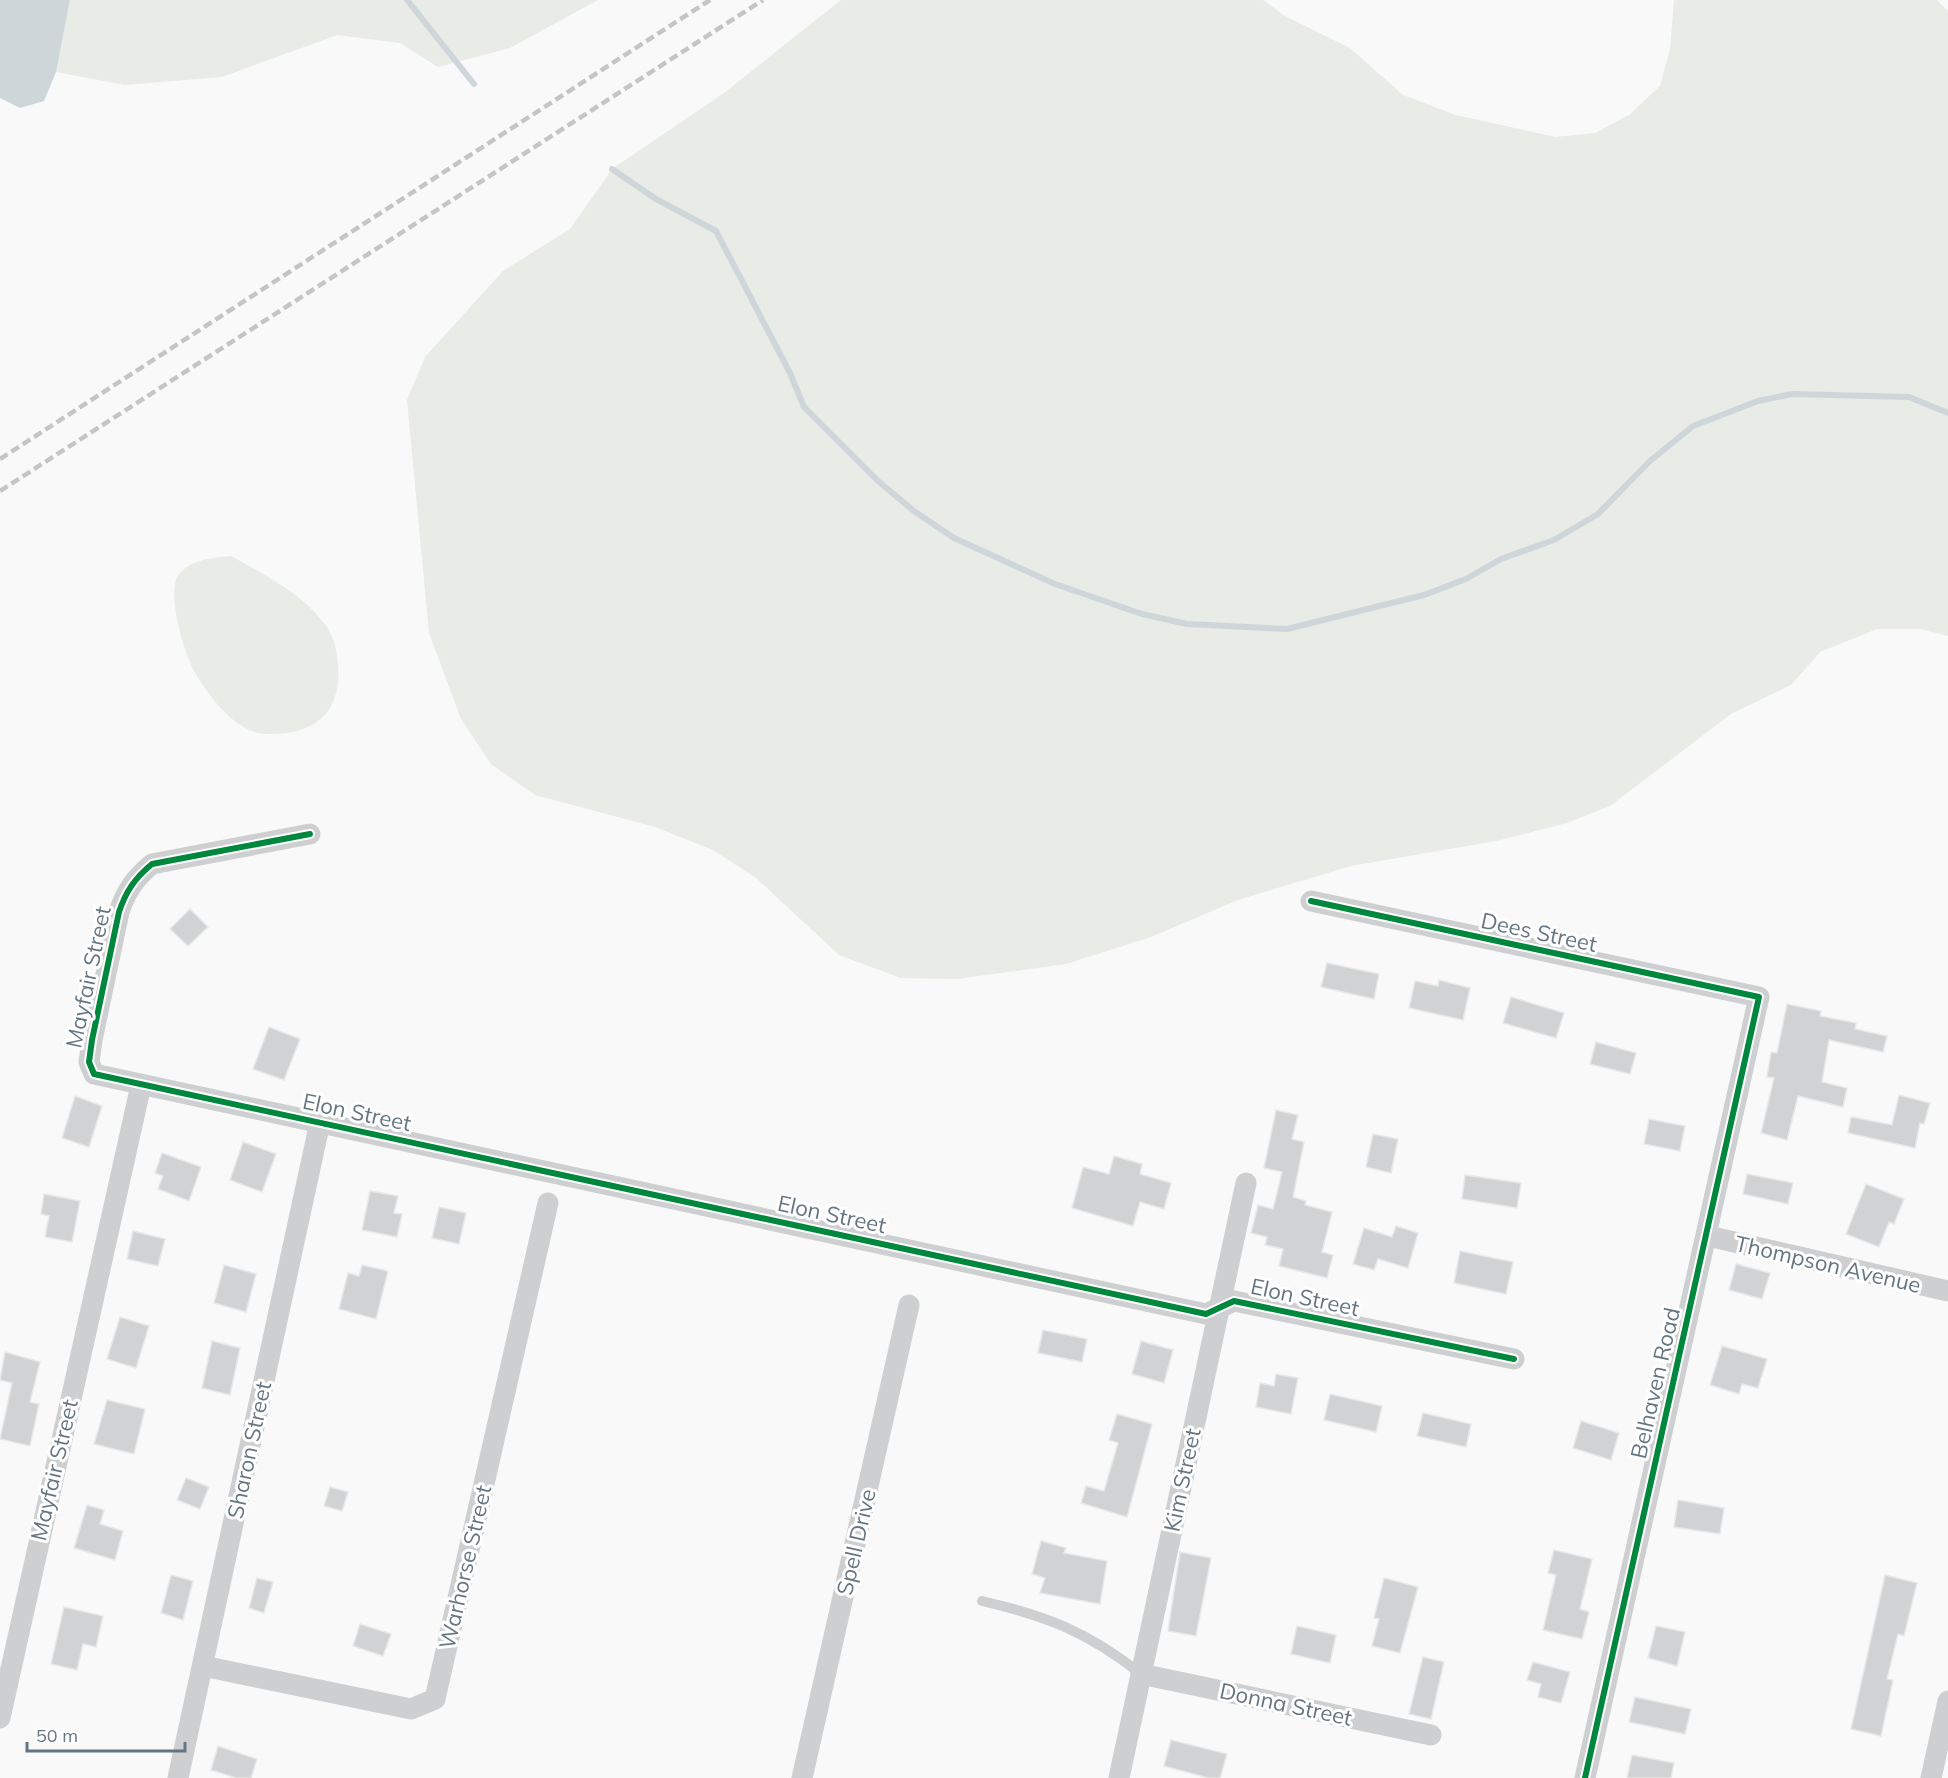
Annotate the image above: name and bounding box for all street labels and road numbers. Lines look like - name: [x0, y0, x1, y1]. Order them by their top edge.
- street label: Mayfair Street: [59, 903, 117, 1050]
- street label: Dees Street: [1478, 906, 1600, 958]
- street label: Elon Street: [300, 1087, 414, 1137]
- street label: Elon Street: [775, 1189, 889, 1239]
- street label: Thompson Avenue: [1732, 1229, 1924, 1299]
- street label: Elon Street: [1248, 1272, 1362, 1322]
- street label: Belhaven Road: [1624, 1305, 1686, 1461]
- street label: Sharon Street: [221, 1378, 277, 1521]
- street label: Mayfair Street: [24, 1396, 84, 1543]
- street label: Kim Street: [1157, 1425, 1207, 1534]
- street label: Warhorse Street: [433, 1482, 498, 1652]
- street label: Spell Drive: [830, 1486, 882, 1598]
- street label: Donna Street: [1217, 1676, 1355, 1732]

